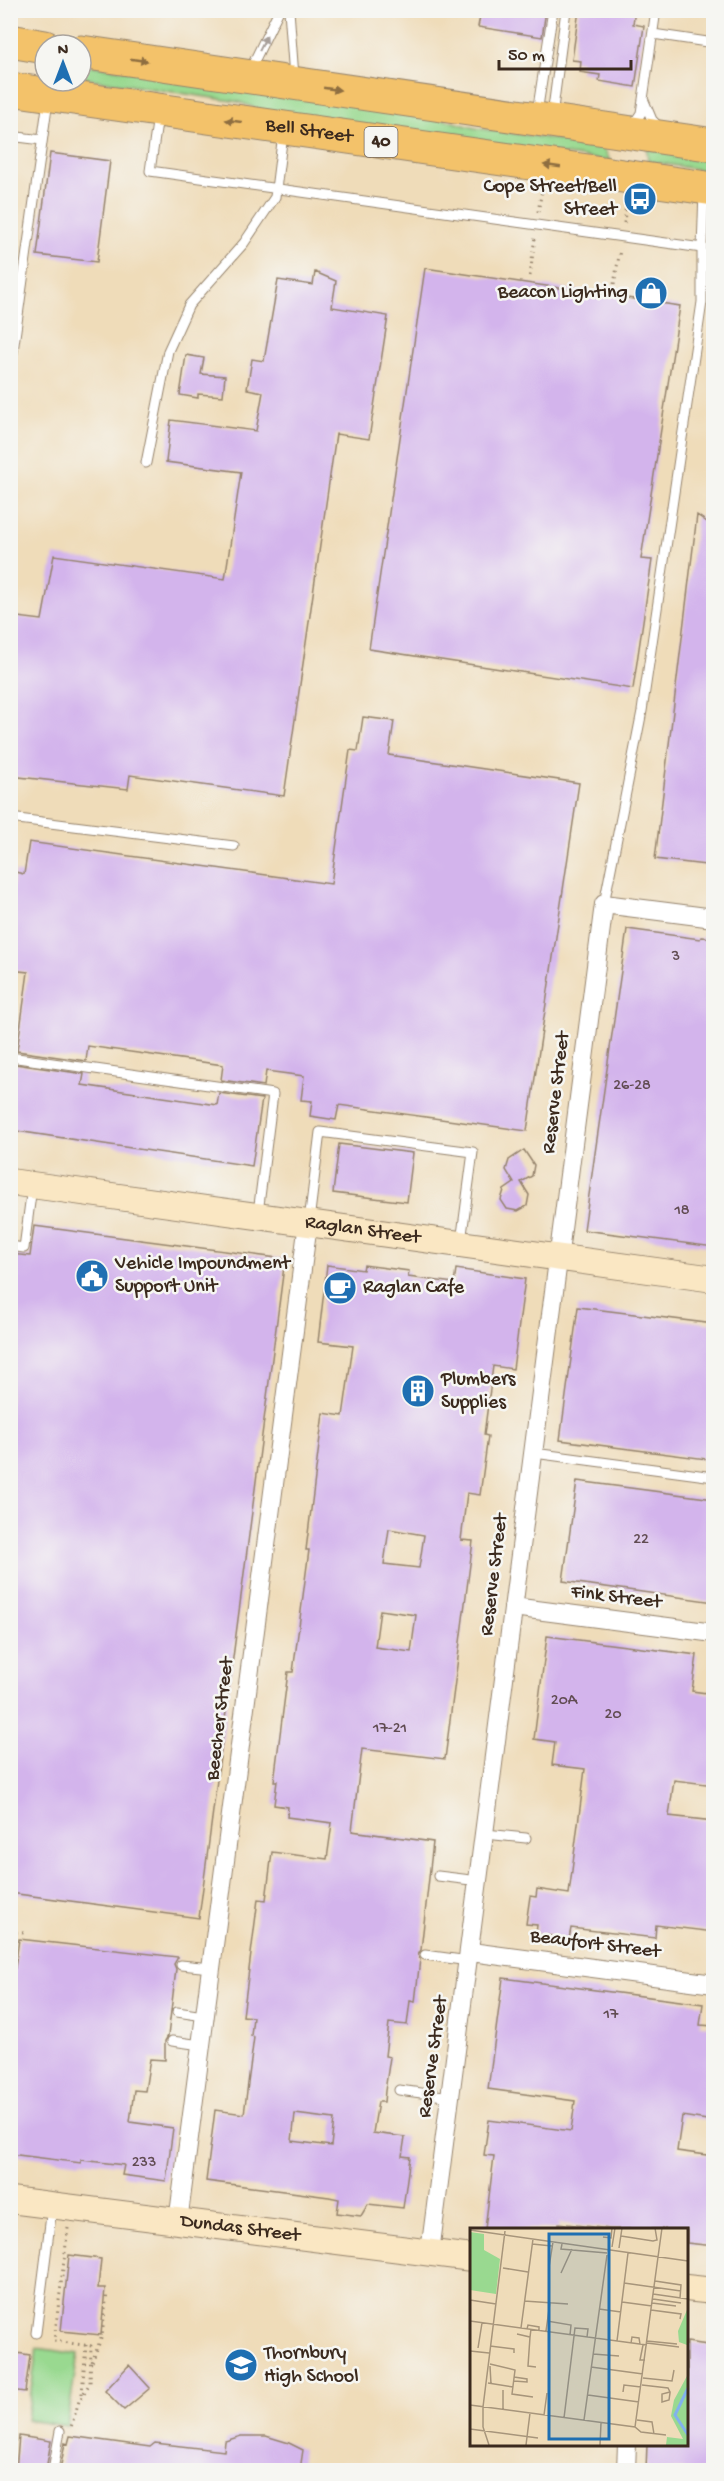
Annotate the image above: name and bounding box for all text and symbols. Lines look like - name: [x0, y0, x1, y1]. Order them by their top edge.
- north arrow: [33, 33, 93, 93]
- scale bar: [499, 33, 631, 71]
- one-way arrow: [258, 35, 267, 52]
- text: N: [58, 42, 69, 61]
- text: 50 m: [508, 46, 545, 67]
- one-way arrow: [129, 56, 148, 65]
- one-way arrow: [322, 84, 341, 93]
- street label: Bell Street: [263, 114, 356, 149]
- one-way arrow: [224, 117, 243, 126]
- road number: 40: [364, 127, 398, 157]
- one-way arrow: [542, 161, 561, 170]
- place label: Cope Street/Bell Street: [483, 176, 619, 222]
- bus stop icon: Cope Street/Bell Street: [622, 181, 658, 217]
- shop icon: Beacon Lighting: [633, 275, 669, 311]
- place label: Beacon Lighting: [497, 282, 628, 305]
- house number: 3: [671, 948, 680, 967]
- street label: Reserve Street: [538, 1029, 576, 1155]
- house number: 26-28: [613, 1077, 651, 1096]
- house number: 18: [673, 1202, 690, 1221]
- street label: Raglan Street: [304, 1211, 424, 1250]
- place label: Vehicle Impoundment Support Unit: [114, 1253, 292, 1299]
- public building icon: Vehicle Impoundment Support Unit: [74, 1258, 110, 1294]
- cafe icon: Raglan Cafe: [322, 1270, 358, 1306]
- place label: Raglan Cafe: [363, 1277, 465, 1300]
- place label: Plumbers Supplies: [440, 1369, 516, 1415]
- building icon: Plumbers Supplies: [400, 1373, 436, 1409]
- street label: Reserve Street: [476, 1511, 514, 1637]
- house number: 22: [633, 1531, 649, 1550]
- street label: Fink Street: [568, 1581, 664, 1615]
- street label: Beecher Street: [202, 1654, 240, 1783]
- house number: 20A: [551, 1692, 579, 1711]
- house number: 20: [605, 1706, 621, 1725]
- house number: 17-21: [372, 1720, 407, 1739]
- street label: Beaufort Street: [528, 1925, 663, 1965]
- street label: Reserve Street: [414, 1993, 454, 2119]
- house number: 17: [603, 2006, 619, 2025]
- house number: 233: [132, 2154, 156, 2173]
- street label: Dundas Street: [177, 2210, 303, 2248]
- inset map: [470, 2228, 688, 2445]
- place label: Thornbury High School: [263, 2343, 359, 2389]
- school or university icon: Thornbury High School: [223, 2347, 259, 2383]

